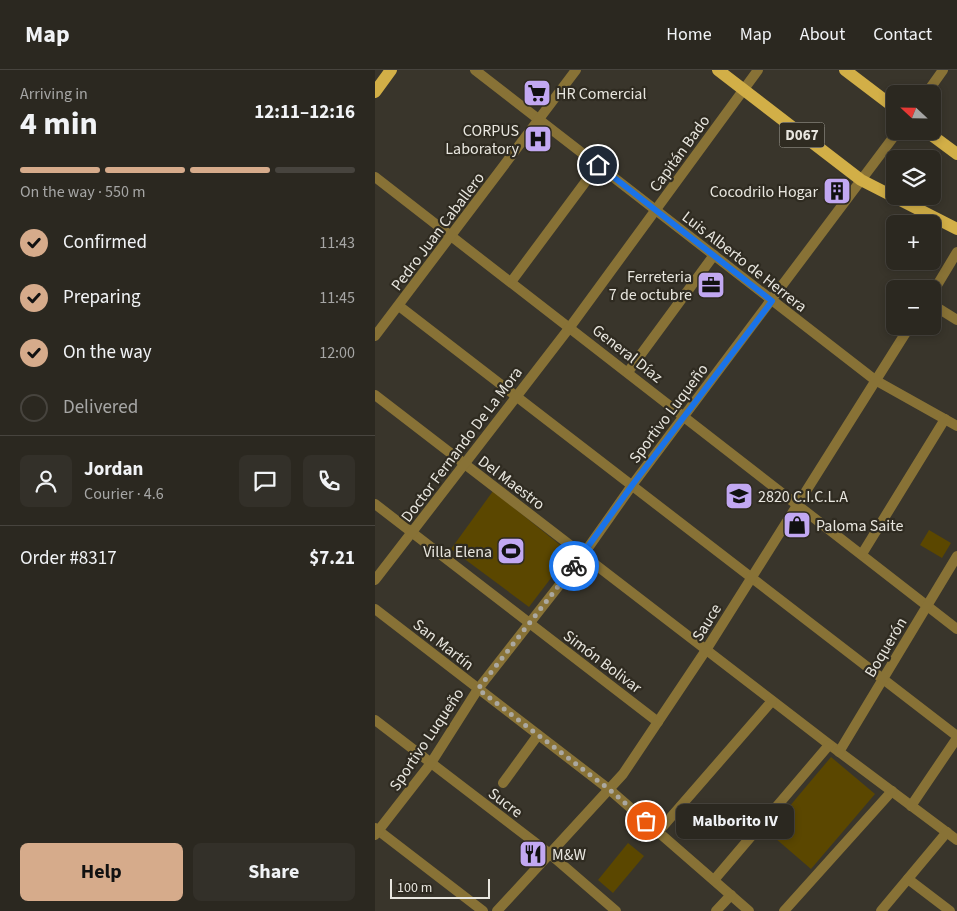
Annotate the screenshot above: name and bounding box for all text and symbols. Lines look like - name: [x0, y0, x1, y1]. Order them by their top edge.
- text: Map: [25, 17, 70, 52]
- text: Home: [666, 22, 712, 47]
- text: Map: [740, 22, 772, 47]
- text: About: [800, 22, 845, 47]
- text: Contact: [873, 22, 932, 47]
- supermarket icon: HR Comercial: [522, 78, 552, 108]
- text: Arriving in: [20, 83, 88, 105]
- place label: HR Comercial: [556, 83, 647, 105]
- north arrow: [886, 85, 941, 140]
- map controls: [886, 85, 941, 335]
- text: 12:11–12:16: [254, 99, 355, 126]
- text: 4 min: [20, 101, 98, 147]
- street label: Capitán Bado: [644, 111, 715, 197]
- place label: CORPUS Laboratory: [445, 120, 520, 160]
- road number: D067: [779, 122, 825, 148]
- hospital icon: CORPUS Laboratory: [523, 124, 553, 154]
- pin: [577, 144, 619, 186]
- button: layers: [886, 150, 941, 205]
- icon: home: [584, 151, 612, 179]
- street label: Pedro Juan Caballero: [386, 168, 490, 295]
- building icon: Cocodrilo Hogar: [822, 176, 852, 206]
- text: On the way · 550 m: [20, 181, 145, 203]
- place label: Cocodrilo Hogar: [710, 181, 818, 203]
- street label: Luis Alberto de Herrera: [677, 206, 811, 318]
- button: +: [886, 215, 941, 270]
- icon: check: [20, 229, 48, 257]
- text: Confirmed: [63, 229, 147, 256]
- text: 11:43: [319, 232, 355, 254]
- place label: Ferreteria 7 de octubre: [609, 266, 692, 306]
- office icon: Ferreteria 7 de octubre: [696, 270, 726, 300]
- button: −: [886, 280, 941, 335]
- icon: check: [20, 284, 48, 312]
- text: Preparing: [63, 284, 141, 311]
- text: 11:45: [319, 287, 355, 309]
- street label: General Díaz: [588, 319, 667, 388]
- icon: check: [20, 339, 48, 367]
- text: On the way: [63, 339, 152, 366]
- text: 12:00: [319, 342, 355, 364]
- street label: Sportivo Luqueño: [624, 359, 714, 468]
- street label: Doctor Fernando De La Mora: [396, 362, 528, 527]
- text: Delivered: [63, 394, 138, 421]
- street label: Del Maestro: [473, 450, 549, 515]
- button: person: [20, 455, 72, 507]
- button: chat: [239, 455, 291, 507]
- button: phone: [303, 455, 355, 507]
- text: Jordan: [84, 456, 143, 483]
- school or university icon: 2820 C.I.C.L.A: [724, 481, 754, 511]
- text: Courier · 4.6: [84, 483, 164, 505]
- place label: 2820 C.I.C.L.A: [758, 486, 848, 508]
- shop icon: Paloma Saite: [782, 510, 812, 540]
- place label: Paloma Saite: [816, 515, 903, 537]
- sports icon: Villa Elena: [496, 536, 526, 566]
- place label: Villa Elena: [423, 541, 492, 563]
- courier: [549, 541, 599, 591]
- text: Order #8317: [20, 545, 117, 572]
- text: $7.21: [309, 545, 355, 572]
- icon: bike: [560, 552, 588, 580]
- street label: Sauce: [687, 600, 727, 645]
- street label: Boquerón: [859, 613, 912, 682]
- street label: San Martín: [408, 614, 478, 676]
- street label: Simón Bolivar: [559, 625, 647, 699]
- street label: Sportivo Luqueño: [384, 684, 469, 795]
- street label: Sucre: [484, 783, 527, 823]
- pin: [625, 800, 667, 842]
- callout: Malborito IV: [676, 804, 793, 838]
- icon: bag: [632, 807, 660, 835]
- text: Malborito IV: [692, 810, 778, 832]
- restaurant icon: M&W: [518, 839, 548, 869]
- button: Help: [20, 843, 183, 901]
- button: Share: [193, 843, 355, 901]
- place label: M&W: [552, 844, 586, 866]
- scale bar: [390, 876, 490, 899]
- text: 100 m: [397, 878, 432, 898]

